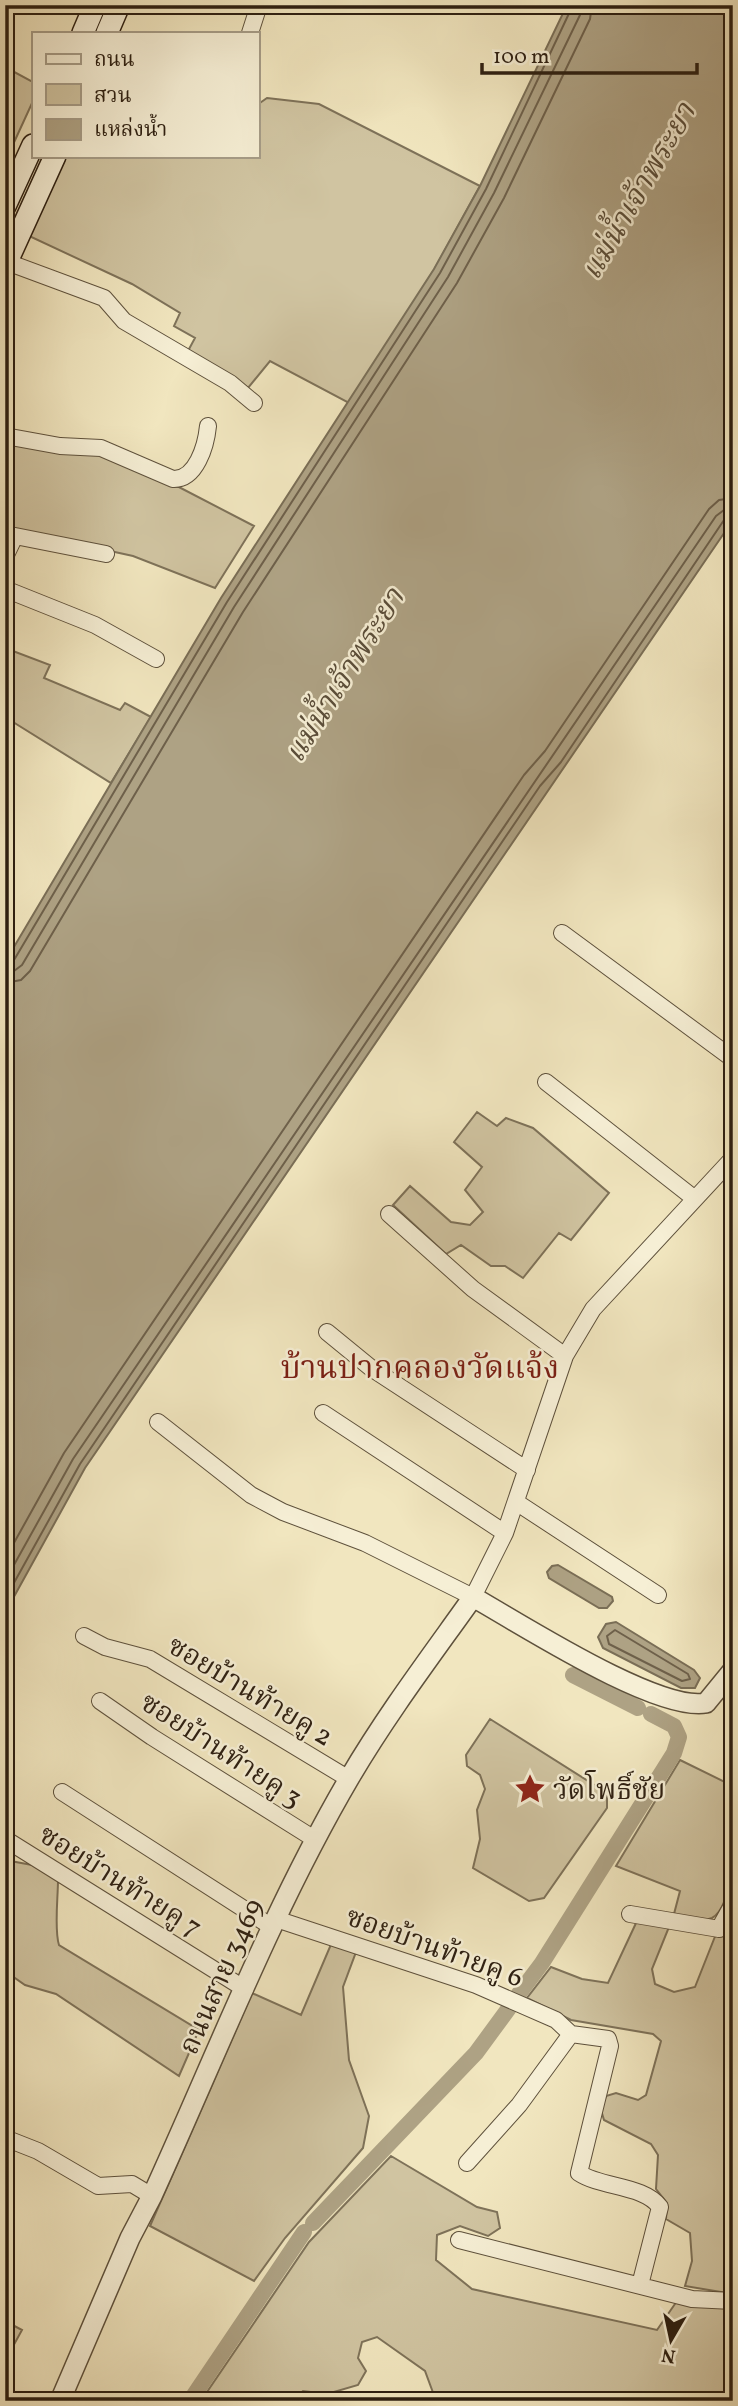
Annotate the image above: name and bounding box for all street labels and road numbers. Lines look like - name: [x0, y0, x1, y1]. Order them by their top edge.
- street label: ซอยบ้านท้ายคู 2: [160, 1627, 340, 1757]
- street label: ซอยบ้านท้ายคู 3: [132, 1684, 309, 1818]
- street label: ซอยบ้านท้ายคู 7: [31, 1816, 209, 1948]
- street label: ถนนสาย 3469: [171, 1893, 274, 2061]
- street label: ซอยบ้านท้ายคู 6: [340, 1898, 528, 1998]

